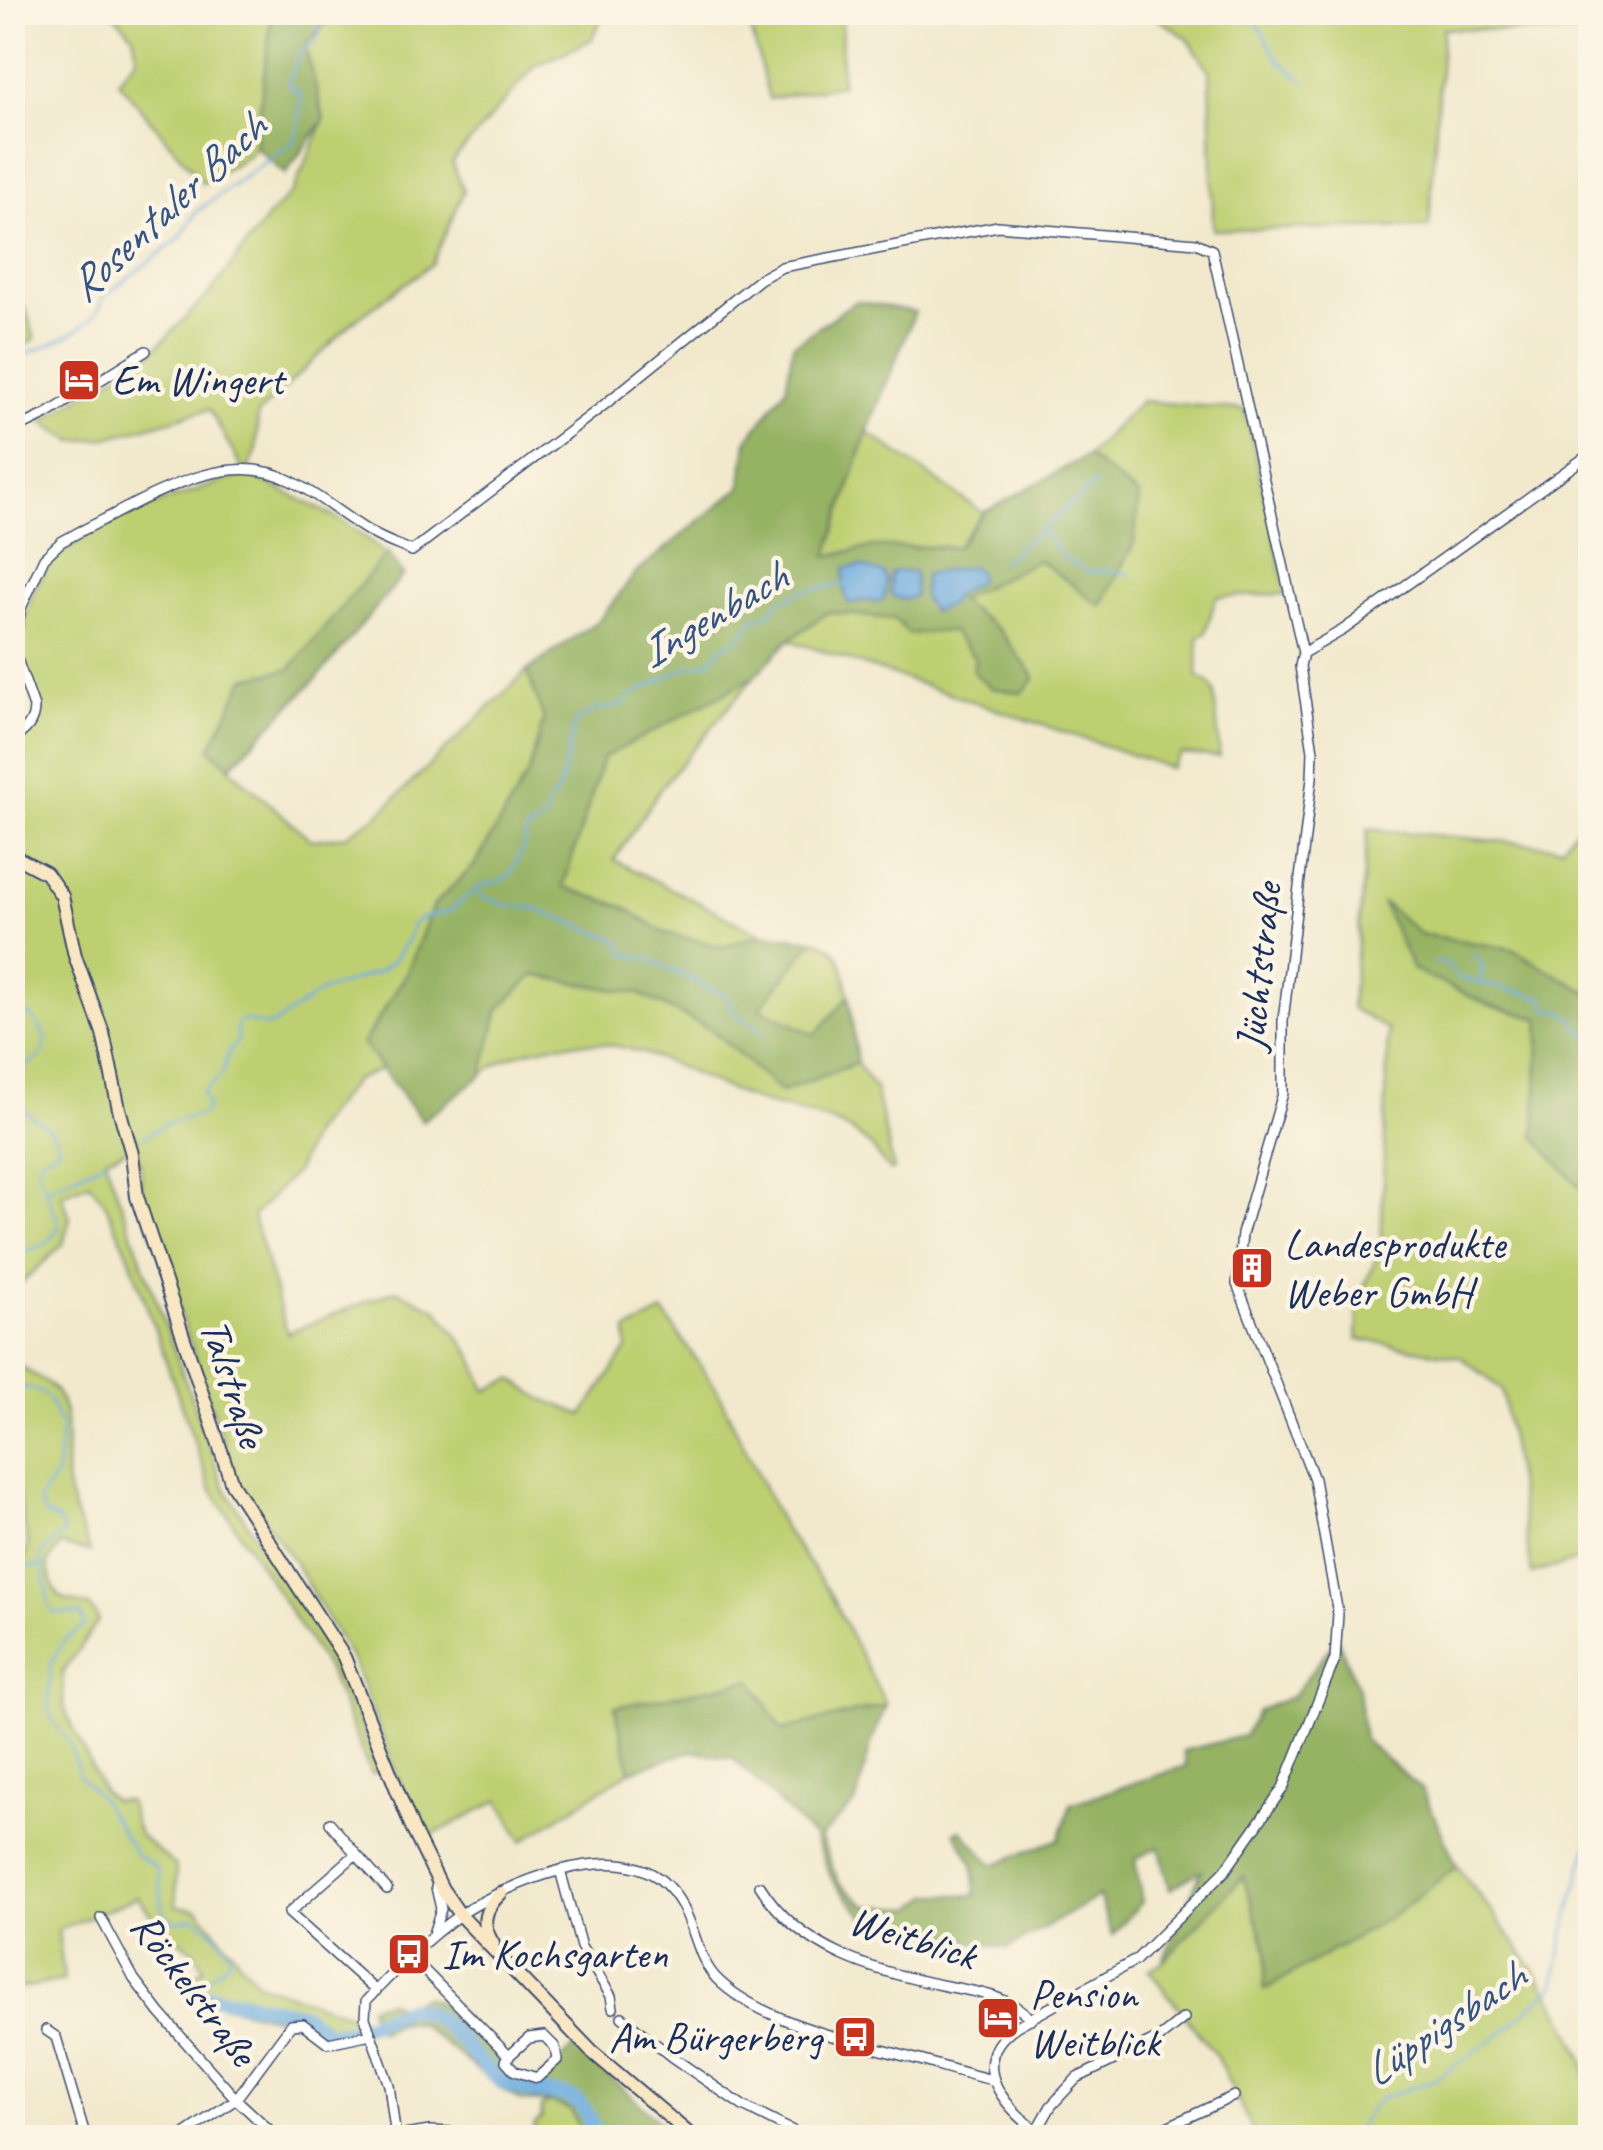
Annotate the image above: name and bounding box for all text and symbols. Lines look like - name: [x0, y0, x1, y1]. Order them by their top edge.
- water label: Rosentaler Bach: [56, 98, 281, 314]
- place label: Em Wingert: [112, 354, 288, 407]
- hotel icon: Em Wingert: [56, 357, 102, 403]
- water label: Ingenbach: [629, 547, 800, 681]
- street label: Jüchtstraße: [1224, 877, 1295, 1055]
- place label: Landesprodukte Weber GmbH: [1284, 1218, 1507, 1319]
- building icon: Landesprodukte Weber GmbH: [1229, 1245, 1275, 1291]
- street label: Talstraße: [187, 1312, 280, 1457]
- street label: Weitblick: [843, 1894, 985, 1983]
- street label: Röckelstraße: [119, 1902, 271, 2079]
- place label: Im Kochsgarten: [442, 1928, 669, 1981]
- bus stop icon: Im Kochsgarten: [386, 1931, 432, 1977]
- water label: Lüppigsbach: [1351, 1947, 1539, 2099]
- place label: Pension Weitblick: [1030, 1968, 1162, 2069]
- hotel icon: Pension Weitblick: [975, 1995, 1021, 2041]
- place label: Am Bürgerberg: [609, 2011, 824, 2064]
- bus stop icon: Am Bürgerberg: [832, 2014, 878, 2060]

